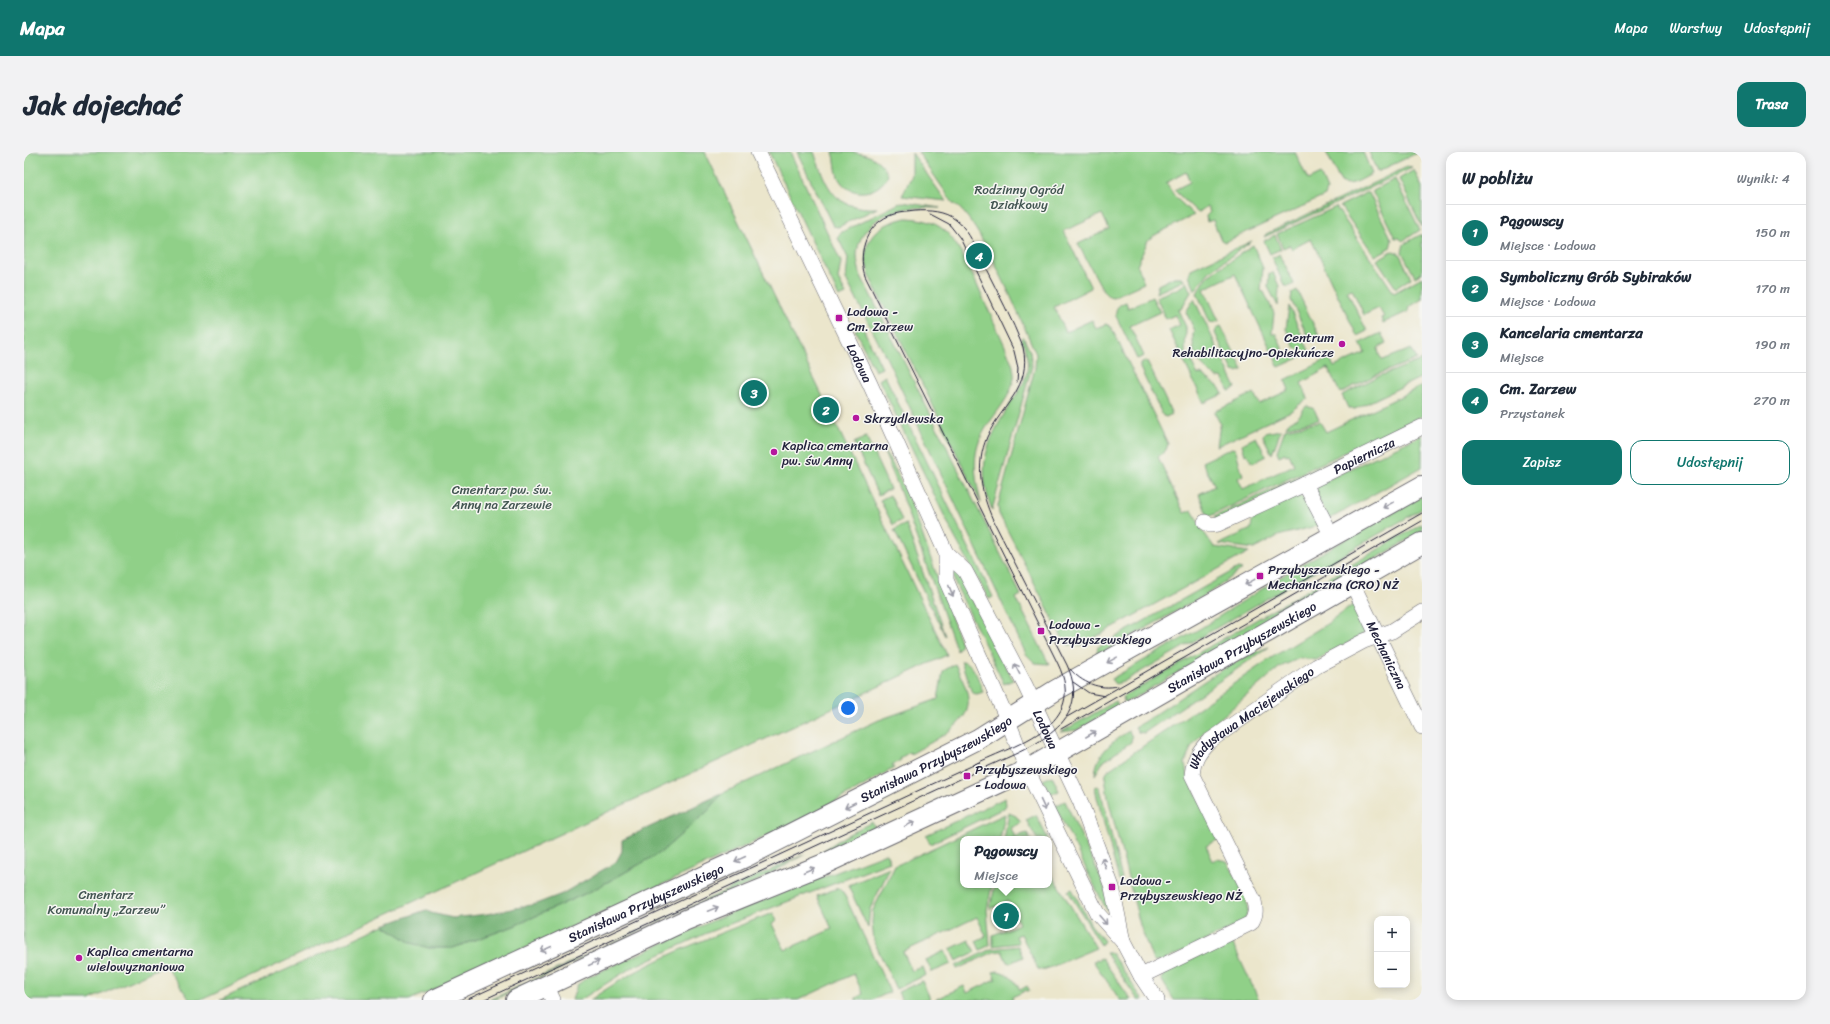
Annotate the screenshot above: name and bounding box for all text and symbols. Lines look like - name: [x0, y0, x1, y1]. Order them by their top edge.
- text: Mapa: [20, 12, 65, 45]
- text: Mapa: [1615, 16, 1647, 41]
- text: Warstwy: [1669, 16, 1722, 41]
- text: Udostępnij: [1744, 16, 1810, 41]
- text: Jak dojechać: [24, 80, 181, 129]
- button: Trasa: [1737, 82, 1806, 127]
- text: W pobliżu: [1462, 163, 1533, 193]
- text: Wyniki: 4: [1737, 167, 1790, 190]
- park label: Rodzinny Ogród Działkowy: [974, 178, 1065, 216]
- text: Pągowscy: [1500, 208, 1564, 234]
- text: 1: [1472, 221, 1478, 244]
- text: 150 m: [1755, 221, 1790, 244]
- text: Miejsce · Lodowa: [1500, 234, 1596, 257]
- pin: 4: [966, 241, 992, 271]
- text: Symboliczny Grób Sybiraków: [1500, 264, 1691, 290]
- text: 2: [1471, 277, 1479, 300]
- text: 170 m: [1755, 277, 1790, 300]
- text: Miejsce · Lodowa: [1500, 290, 1596, 313]
- place label: Lodowa - Cm. Zarzew: [847, 300, 914, 338]
- marker: Lodowa - Cm. Zarzew: [834, 313, 844, 323]
- text: Kancelaria cmentarza: [1500, 320, 1643, 346]
- place label: Centrum Rehabilitacyjno-Opiekuńcze: [1173, 326, 1334, 364]
- text: 3: [1471, 333, 1479, 356]
- text: 190 m: [1755, 333, 1790, 356]
- street label: Lodowa: [840, 339, 879, 387]
- marker: Centrum Rehabilitacyjno-Opiekuńcze: [1337, 339, 1347, 349]
- text: Miejsce: [1500, 346, 1544, 369]
- text: Cm. Zarzew: [1500, 376, 1576, 402]
- pin: 3: [741, 378, 767, 408]
- text: 4: [1471, 389, 1479, 412]
- text: 270 m: [1753, 389, 1790, 412]
- pin: 2: [813, 395, 839, 425]
- text: Przystanek: [1500, 402, 1565, 425]
- place label: Skrzydlewska: [864, 407, 943, 430]
- marker: Skrzydlewska: [851, 413, 861, 423]
- street label: Papiernicza: [1329, 430, 1399, 480]
- place label: Kaplica cmentarna pw. św Anny: [781, 434, 889, 472]
- button: Zapisz: [1462, 440, 1622, 485]
- button: Udostępnij: [1630, 440, 1790, 485]
- marker: Kaplica cmentarna pw. św Anny: [769, 447, 779, 457]
- park label: Cmentarz pw. św. Anny na Zarzewie: [451, 478, 552, 516]
- one-way arrow: [1382, 501, 1394, 509]
- place label: Przybyszewskiego - Mechaniczna (CRO) NŻ: [1268, 558, 1400, 596]
- marker: Przybyszewskiego - Mechaniczna (CRO) NŻ: [1255, 571, 1265, 581]
- one-way arrow: [1244, 579, 1256, 587]
- one-way arrow: [947, 585, 955, 597]
- street label: Stanisława Przybyszewskiego: [1162, 594, 1321, 699]
- place label: Lodowa - Przybyszewskiego: [1049, 613, 1152, 651]
- street label: Mechaniczna: [1360, 617, 1414, 694]
- marker: Lodowa - Przybyszewskiego: [1036, 626, 1046, 636]
- one-way arrow: [1106, 656, 1118, 664]
- street label: Władysława Maciejewskiego: [1181, 660, 1319, 772]
- one-way arrow: [1012, 663, 1020, 675]
- your location: [838, 698, 858, 718]
- street label: Lodowa: [1027, 706, 1065, 753]
- street label: Stanisława Przybyszewskiego: [856, 709, 1017, 809]
- one-way arrow: [1085, 729, 1097, 737]
- place label: Przybyszewskiego - Lodowa: [975, 758, 1078, 796]
- marker: Przybyszewskiego - Lodowa: [962, 771, 972, 781]
- one-way arrow: [1040, 798, 1047, 810]
- one-way arrow: [844, 802, 856, 809]
- one-way arrow: [903, 820, 915, 827]
- popup: [960, 836, 1052, 888]
- text: Pągowscy: [974, 838, 1038, 864]
- one-way arrow: [734, 856, 746, 863]
- street label: Stanisława Przybyszewskiego: [564, 857, 728, 949]
- one-way arrow: [1099, 858, 1107, 870]
- text: Miejsce: [974, 864, 1018, 887]
- one-way arrow: [803, 866, 815, 874]
- place label: Lodowa - Przybyszewskiego NŻ: [1120, 869, 1243, 907]
- marker: Lodowa - Przybyszewskiego NŻ: [1107, 882, 1117, 892]
- park label: Cmentarz Komunalny „Zarzew”: [48, 883, 166, 921]
- pin: 1: [993, 901, 1019, 931]
- one-way arrow: [706, 905, 718, 913]
- one-way arrow: [1098, 915, 1108, 925]
- map controls: [1374, 916, 1410, 988]
- button: +: [1374, 916, 1410, 952]
- place label: Kaplica cmentarna wielowyznaniowa: [87, 940, 194, 978]
- one-way arrow: [540, 946, 552, 953]
- button: −: [1374, 952, 1410, 988]
- marker: Kaplica cmentarna wielowyznaniowa: [74, 953, 84, 963]
- one-way arrow: [588, 959, 600, 966]

